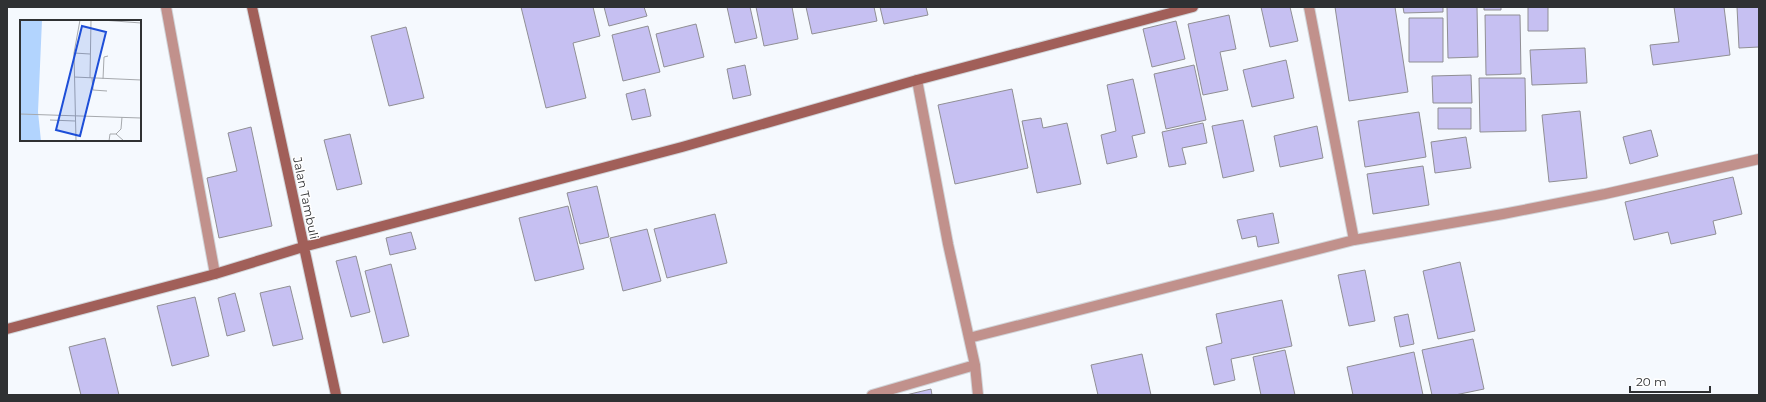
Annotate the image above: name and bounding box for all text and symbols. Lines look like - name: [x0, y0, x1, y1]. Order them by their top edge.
- inset map: [20, 20, 141, 141]
- street label: Jalan Tambuli: [290, 155, 322, 240]
- scale bar: [1630, 368, 1710, 394]
- text: 20 m: [1636, 374, 1667, 389]

